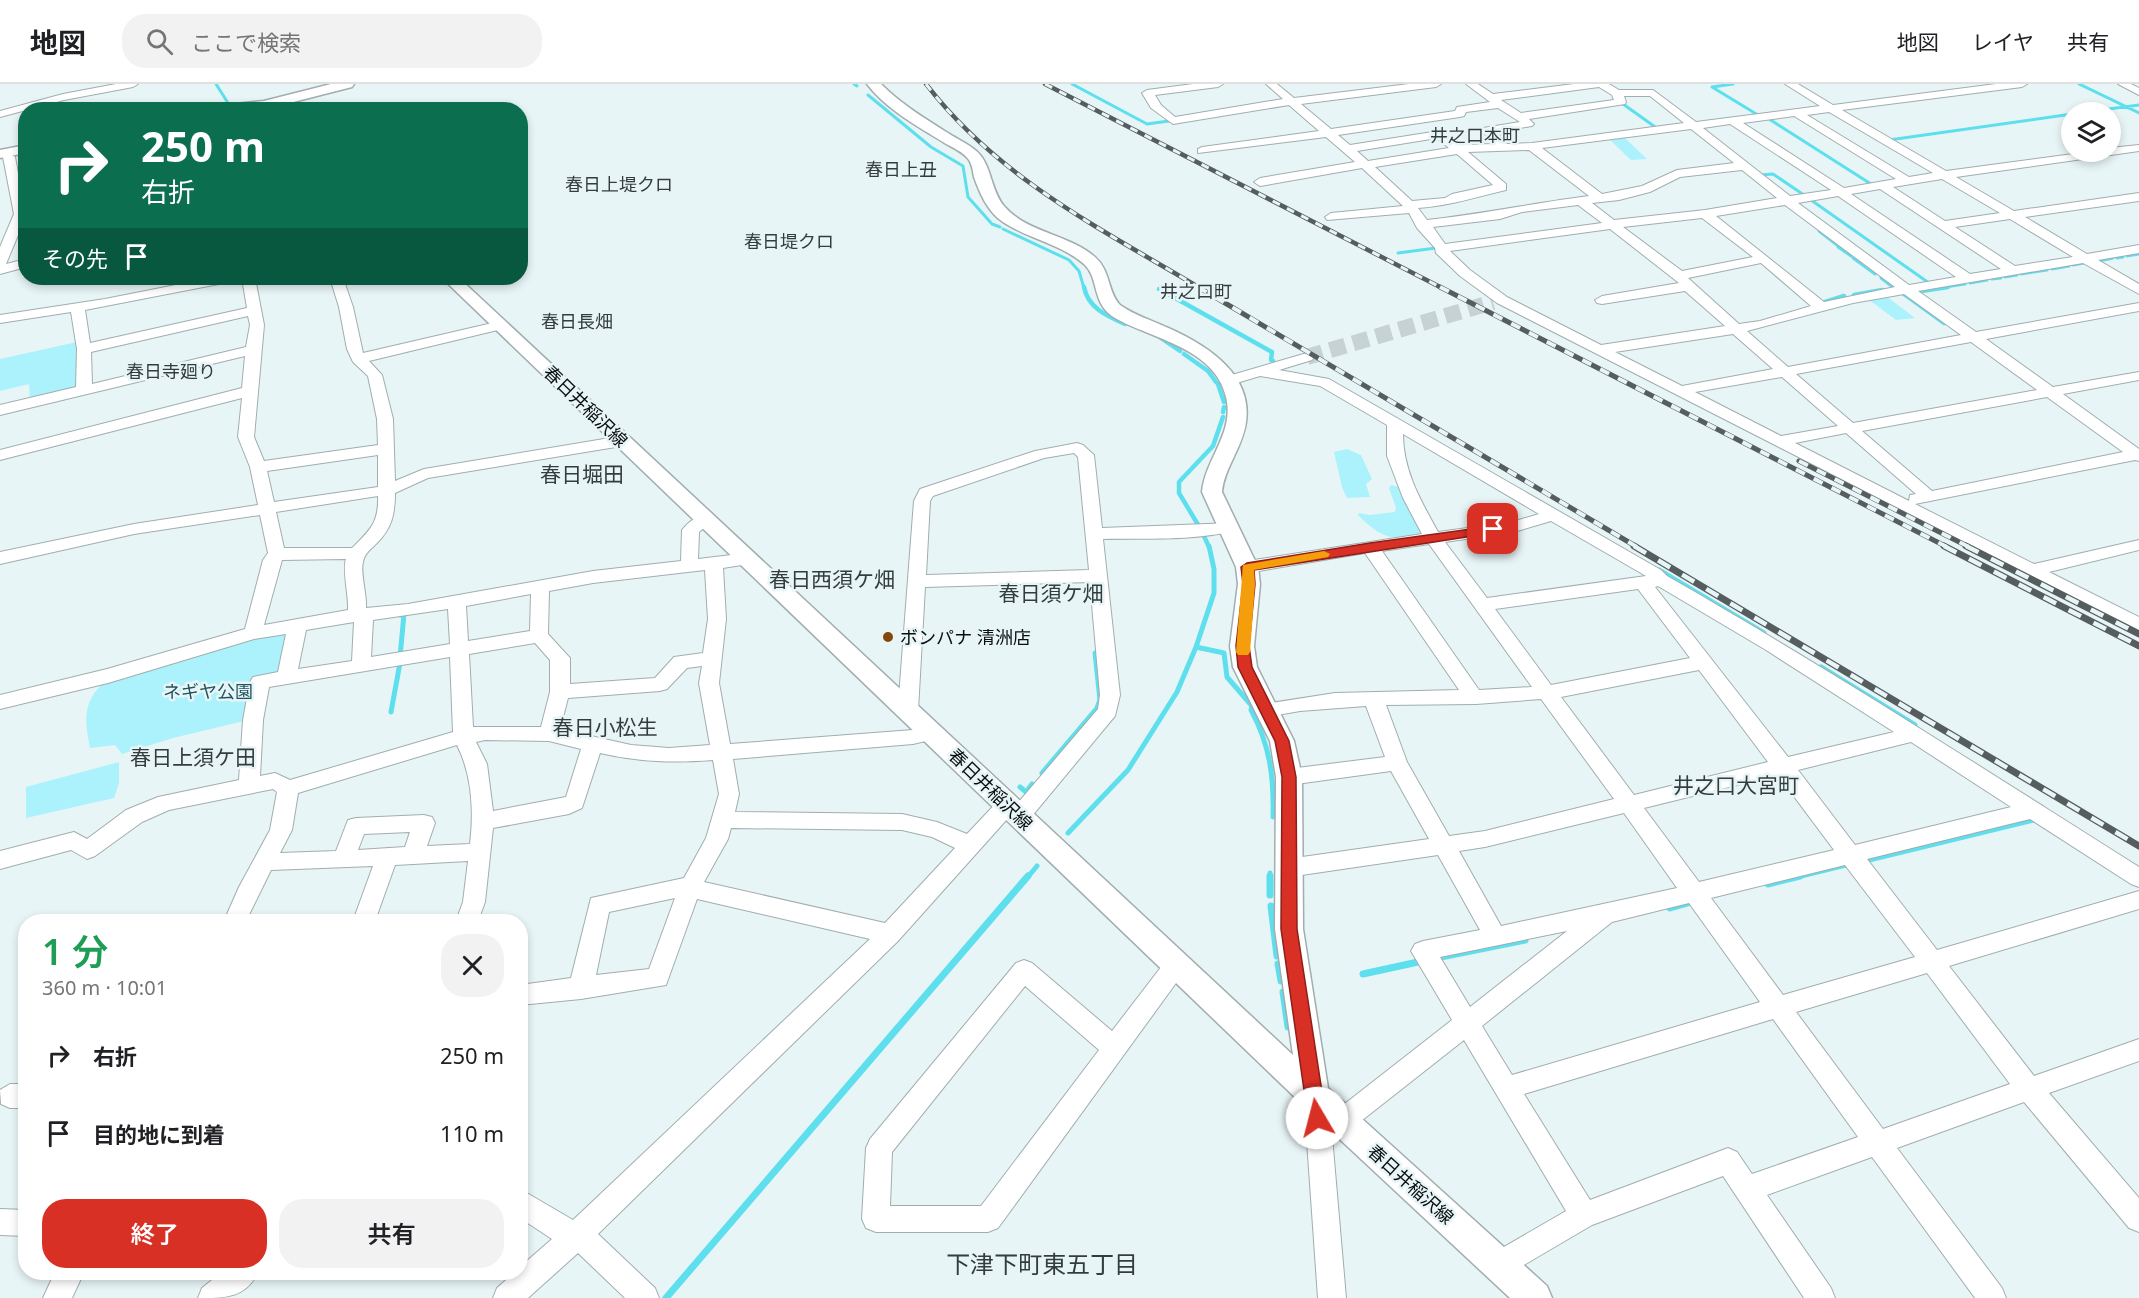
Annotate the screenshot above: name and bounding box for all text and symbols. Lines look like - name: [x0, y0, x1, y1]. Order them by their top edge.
- search box: [122, 14, 542, 68]
- text: 地図: [30, 23, 86, 61]
- icon: search: [143, 25, 176, 58]
- text: ここで検索: [191, 27, 301, 57]
- text: 地図: [1897, 28, 1939, 56]
- text: レイヤ: [1972, 28, 2034, 56]
- text: 共有: [2067, 28, 2109, 56]
- map controls: [2061, 102, 2121, 162]
- button: layers: [2061, 102, 2121, 162]
- text: 250 m: [141, 117, 265, 174]
- district label: 井之口本町: [1430, 123, 1520, 147]
- icon: right: [42, 126, 120, 204]
- district label: 春日上丑: [865, 157, 937, 181]
- district label: 春日上堤クロ: [565, 172, 673, 196]
- text: 右折: [141, 173, 195, 210]
- district label: 春日堤クロ: [744, 229, 834, 253]
- icon: arrive: [120, 240, 153, 273]
- text: その先: [42, 243, 108, 273]
- district label: 井之口町: [1160, 279, 1232, 303]
- district label: 春日長畑: [541, 309, 613, 333]
- district label: 春日寺廻り: [126, 359, 216, 383]
- street label: 春日井稲沢線: [539, 360, 633, 452]
- district label: 春日堀田: [540, 460, 624, 488]
- pin: [1467, 503, 1518, 554]
- icon: arrive: [1476, 512, 1509, 545]
- district label: 春日西須ケ畑: [769, 565, 895, 593]
- district label: 春日須ケ畑: [999, 579, 1104, 607]
- place label: ボンパナ 清洲店: [900, 625, 1031, 649]
- marker: ボンパナ 清洲店: [881, 630, 895, 644]
- park label: ネギヤ公園: [163, 679, 253, 703]
- district label: 春日小松生: [553, 713, 658, 741]
- district label: 春日上須ケ田: [130, 743, 256, 771]
- street label: 春日井稲沢線: [944, 743, 1038, 835]
- district label: 井之口大宮町: [1673, 771, 1799, 799]
- text: 1 分: [42, 927, 108, 976]
- button: close: [441, 934, 504, 997]
- text: 360 m · 10:01: [42, 974, 167, 1001]
- icon: right: [42, 1039, 75, 1072]
- text: 250 m: [440, 1040, 504, 1070]
- text: 右折: [93, 1041, 137, 1071]
- position arrow: [1285, 1086, 1349, 1150]
- icon: arrive: [42, 1117, 75, 1150]
- text: 110 m: [440, 1118, 504, 1148]
- text: 目的地に到着: [93, 1119, 225, 1149]
- street label: 春日井稲沢線: [1363, 1139, 1459, 1229]
- button: 終了: [42, 1199, 267, 1268]
- button: 共有: [279, 1199, 504, 1268]
- district label: 下津下町東五丁目: [946, 1247, 1138, 1280]

